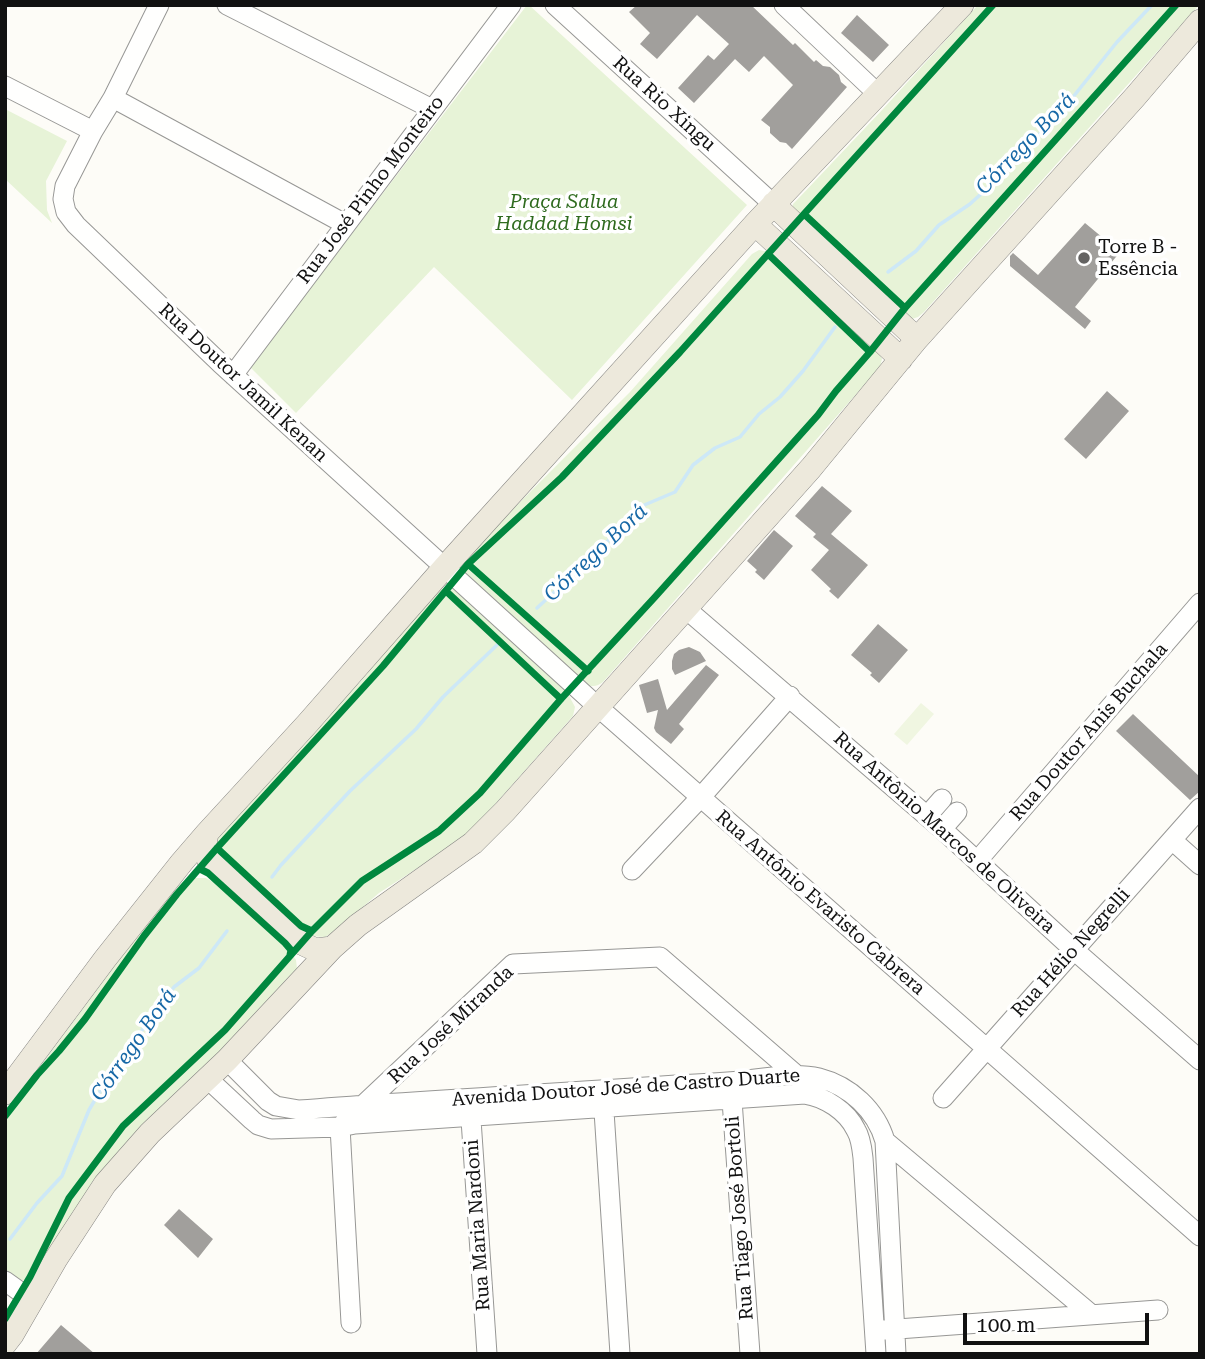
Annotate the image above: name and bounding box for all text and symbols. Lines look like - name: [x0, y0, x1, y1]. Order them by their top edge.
- street label: Rua Rio Xingu: [608, 52, 720, 156]
- water label: Córrego Borá: [971, 88, 1081, 200]
- street label: Rua José Pinho Monteiro: [293, 91, 449, 289]
- park label: Praça Salua Haddad Homsi: [495, 191, 633, 235]
- place label: Torre B - Essência: [1098, 236, 1178, 280]
- marker: Torre B - Essência: [1076, 250, 1092, 266]
- street label: Rua Doutor Jamil Kenan: [154, 299, 332, 467]
- water label: Córrego Borá: [539, 499, 653, 607]
- street label: Rua Doutor Anis Buchala: [1005, 638, 1173, 826]
- street label: Rua Antônio Marcos de Oliveira: [829, 727, 1059, 939]
- street label: Rua Antônio Evaristo Cabrera: [711, 806, 929, 1000]
- street label: Rua Hélio Negrelli: [1007, 884, 1135, 1022]
- street label: Rua José Miranda: [384, 961, 518, 1089]
- water label: Córrego Borá: [86, 984, 182, 1106]
- street label: Avenida Doutor José de Castro Duarte: [451, 1064, 801, 1112]
- street label: Rua Tiago José Bortoli: [721, 1115, 759, 1321]
- street label: Rua Maria Nardoni: [461, 1138, 495, 1312]
- scale bar: [967, 1300, 1152, 1344]
- text: 100 m: [976, 1313, 1036, 1337]

